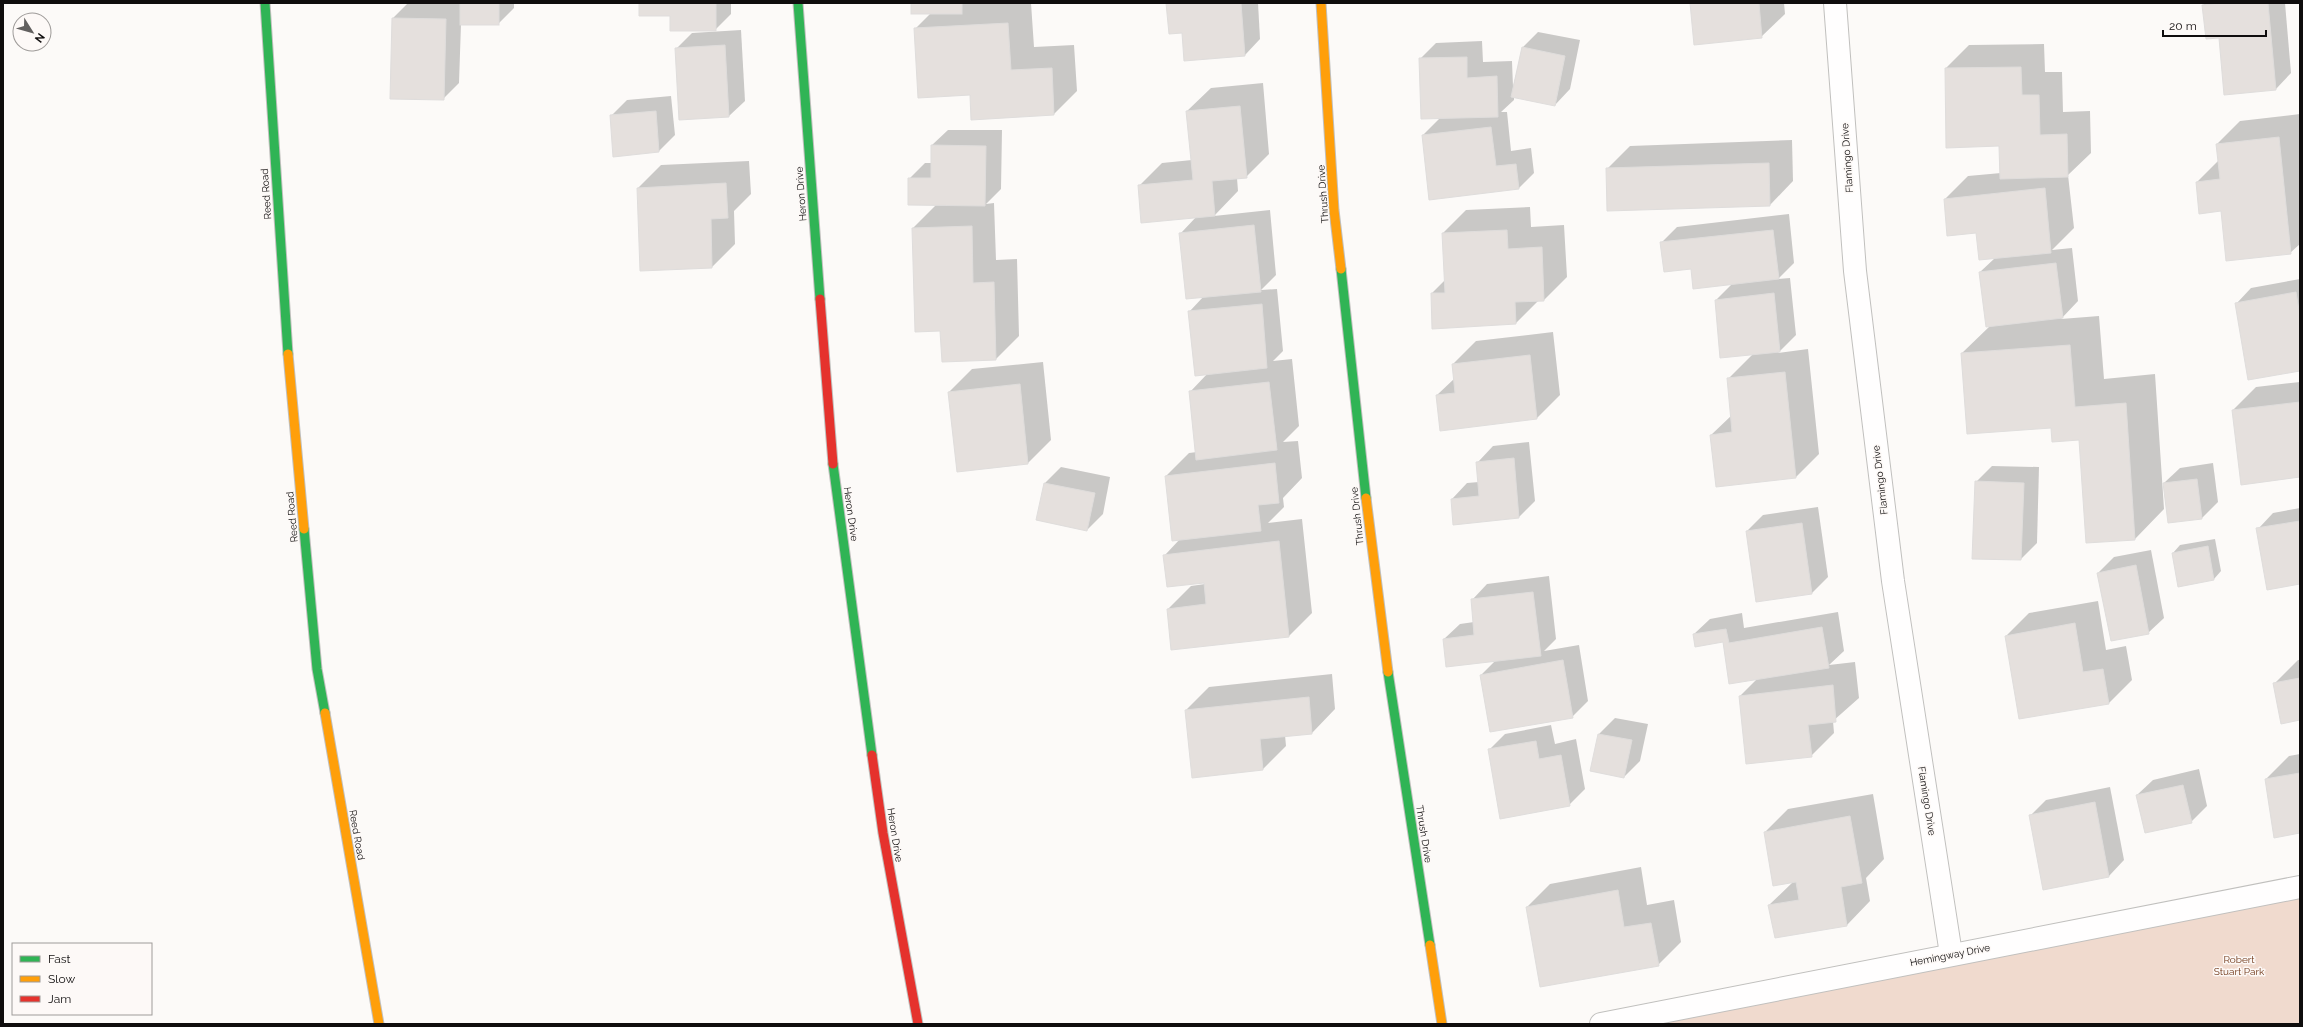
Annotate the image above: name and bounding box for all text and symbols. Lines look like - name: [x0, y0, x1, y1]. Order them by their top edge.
- north arrow: [12, 12, 52, 52]
- scale bar: [2163, 12, 2266, 38]
- text: 20 m: [2169, 19, 2197, 33]
- text: N: [32, 30, 47, 45]
- street label: Flamingo Drive: [1839, 123, 1855, 193]
- street label: Thrush Drive: [1315, 164, 1331, 224]
- street label: Heron Drive: [794, 166, 808, 222]
- street label: Reed Road: [259, 168, 273, 220]
- street label: Flamingo Drive: [1870, 445, 1890, 515]
- street label: Heron Drive: [842, 486, 860, 542]
- street label: Thrush Drive: [1348, 486, 1366, 546]
- street label: Reed Road: [284, 491, 300, 543]
- street label: Flamingo Drive: [1916, 766, 1938, 836]
- street label: Thrush Drive: [1414, 804, 1434, 864]
- street label: Heron Drive: [885, 807, 905, 863]
- street label: Reed Road: [347, 809, 367, 861]
- street label: Hemingway Drive: [1909, 942, 1991, 968]
- legend: [12, 943, 152, 1015]
- text: Fast: [48, 952, 71, 966]
- park label: Robert Stuart Park: [2214, 954, 2265, 977]
- text: Slow: [48, 972, 75, 986]
- text: Jam: [48, 992, 71, 1006]

